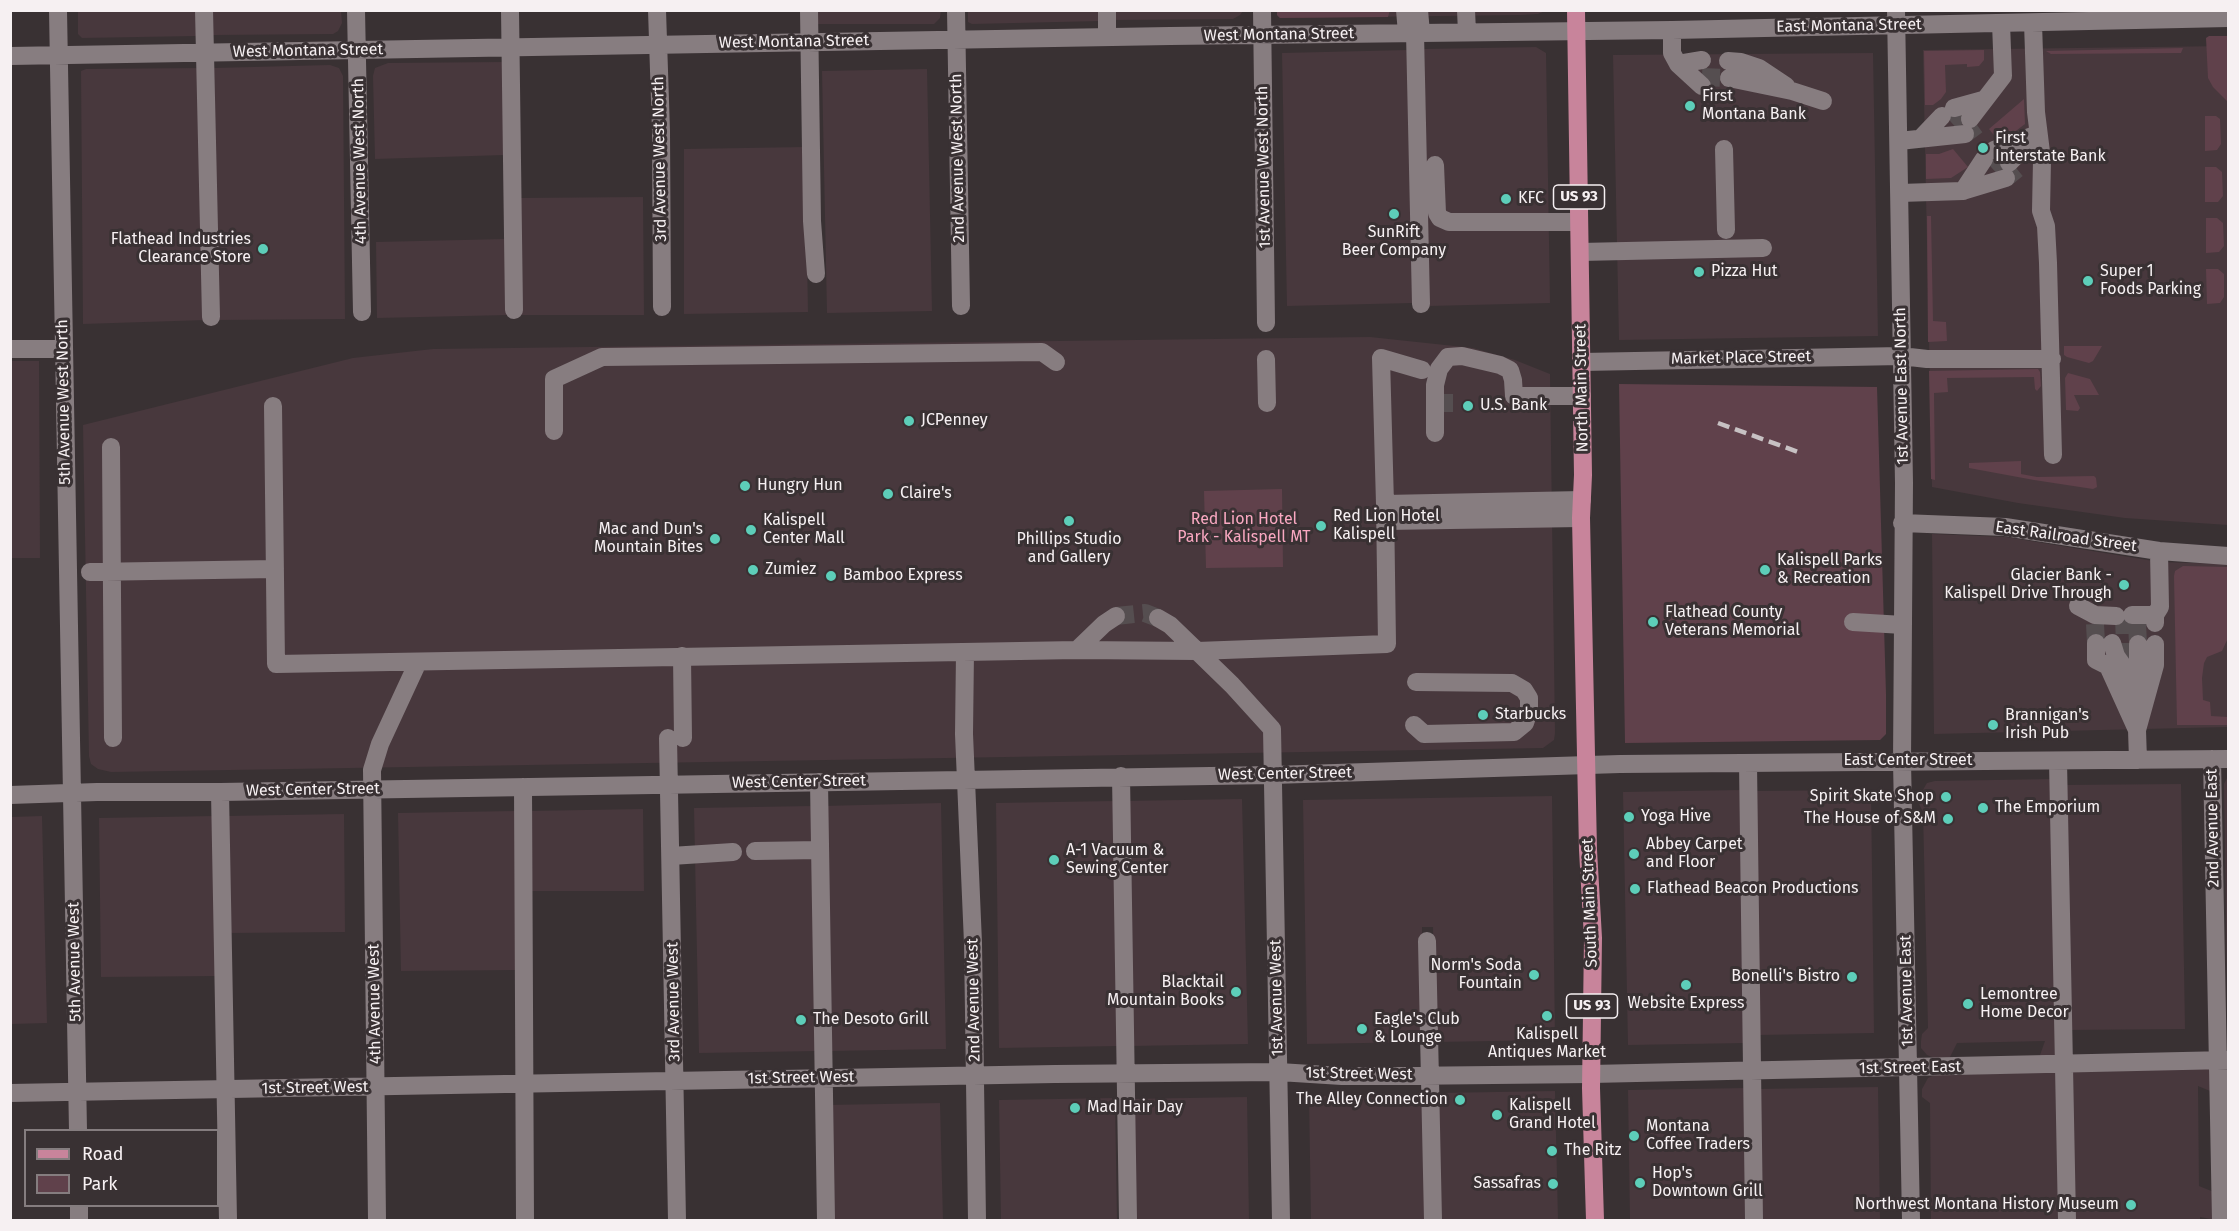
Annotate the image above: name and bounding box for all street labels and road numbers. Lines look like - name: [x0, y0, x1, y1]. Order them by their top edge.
- street label: East Montana Street: [1776, 15, 1922, 37]
- street label: West Montana Street: [1204, 24, 1354, 46]
- street label: West Montana Street: [719, 31, 869, 53]
- street label: West Montana Street: [233, 40, 383, 62]
- street label: 2nd Avenue West North: [947, 73, 969, 243]
- street label: 3rd Avenue West North: [649, 76, 671, 242]
- street label: 4th Avenue West North: [349, 78, 371, 244]
- street label: 1st Avenue West North: [1253, 86, 1275, 248]
- road number: US 93: [1554, 185, 1604, 209]
- street label: 1st Avenue East North: [1891, 307, 1913, 465]
- street label: 5th Avenue West North: [53, 319, 75, 485]
- street label: North Main Street: [1571, 324, 1593, 452]
- street label: Market Place Street: [1671, 347, 1811, 369]
- street label: East Railroad Street: [1994, 518, 2138, 556]
- street label: East Center Street: [1843, 751, 1973, 771]
- street label: West Center Street: [1218, 763, 1352, 785]
- street label: 2nd Avenue East: [2202, 769, 2224, 887]
- street label: West Center Street: [732, 771, 866, 793]
- street label: West Center Street: [246, 779, 380, 801]
- street label: South Main Street: [1578, 838, 1602, 968]
- street label: 5th Avenue West: [64, 902, 86, 1022]
- street label: 1st Avenue East: [1896, 935, 1918, 1047]
- street label: 2nd Avenue West: [963, 938, 985, 1062]
- street label: 1st Avenue West: [1266, 939, 1288, 1057]
- street label: 3rd Avenue West: [663, 942, 685, 1062]
- street label: 4th Avenue West: [364, 944, 386, 1064]
- road number: US 93: [1566, 994, 1618, 1018]
- street label: 1st Street East: [1859, 1058, 1961, 1078]
- street label: 1st Street West: [1305, 1063, 1413, 1085]
- street label: 1st Street West: [747, 1067, 855, 1089]
- street label: 1st Street West: [261, 1077, 369, 1099]

